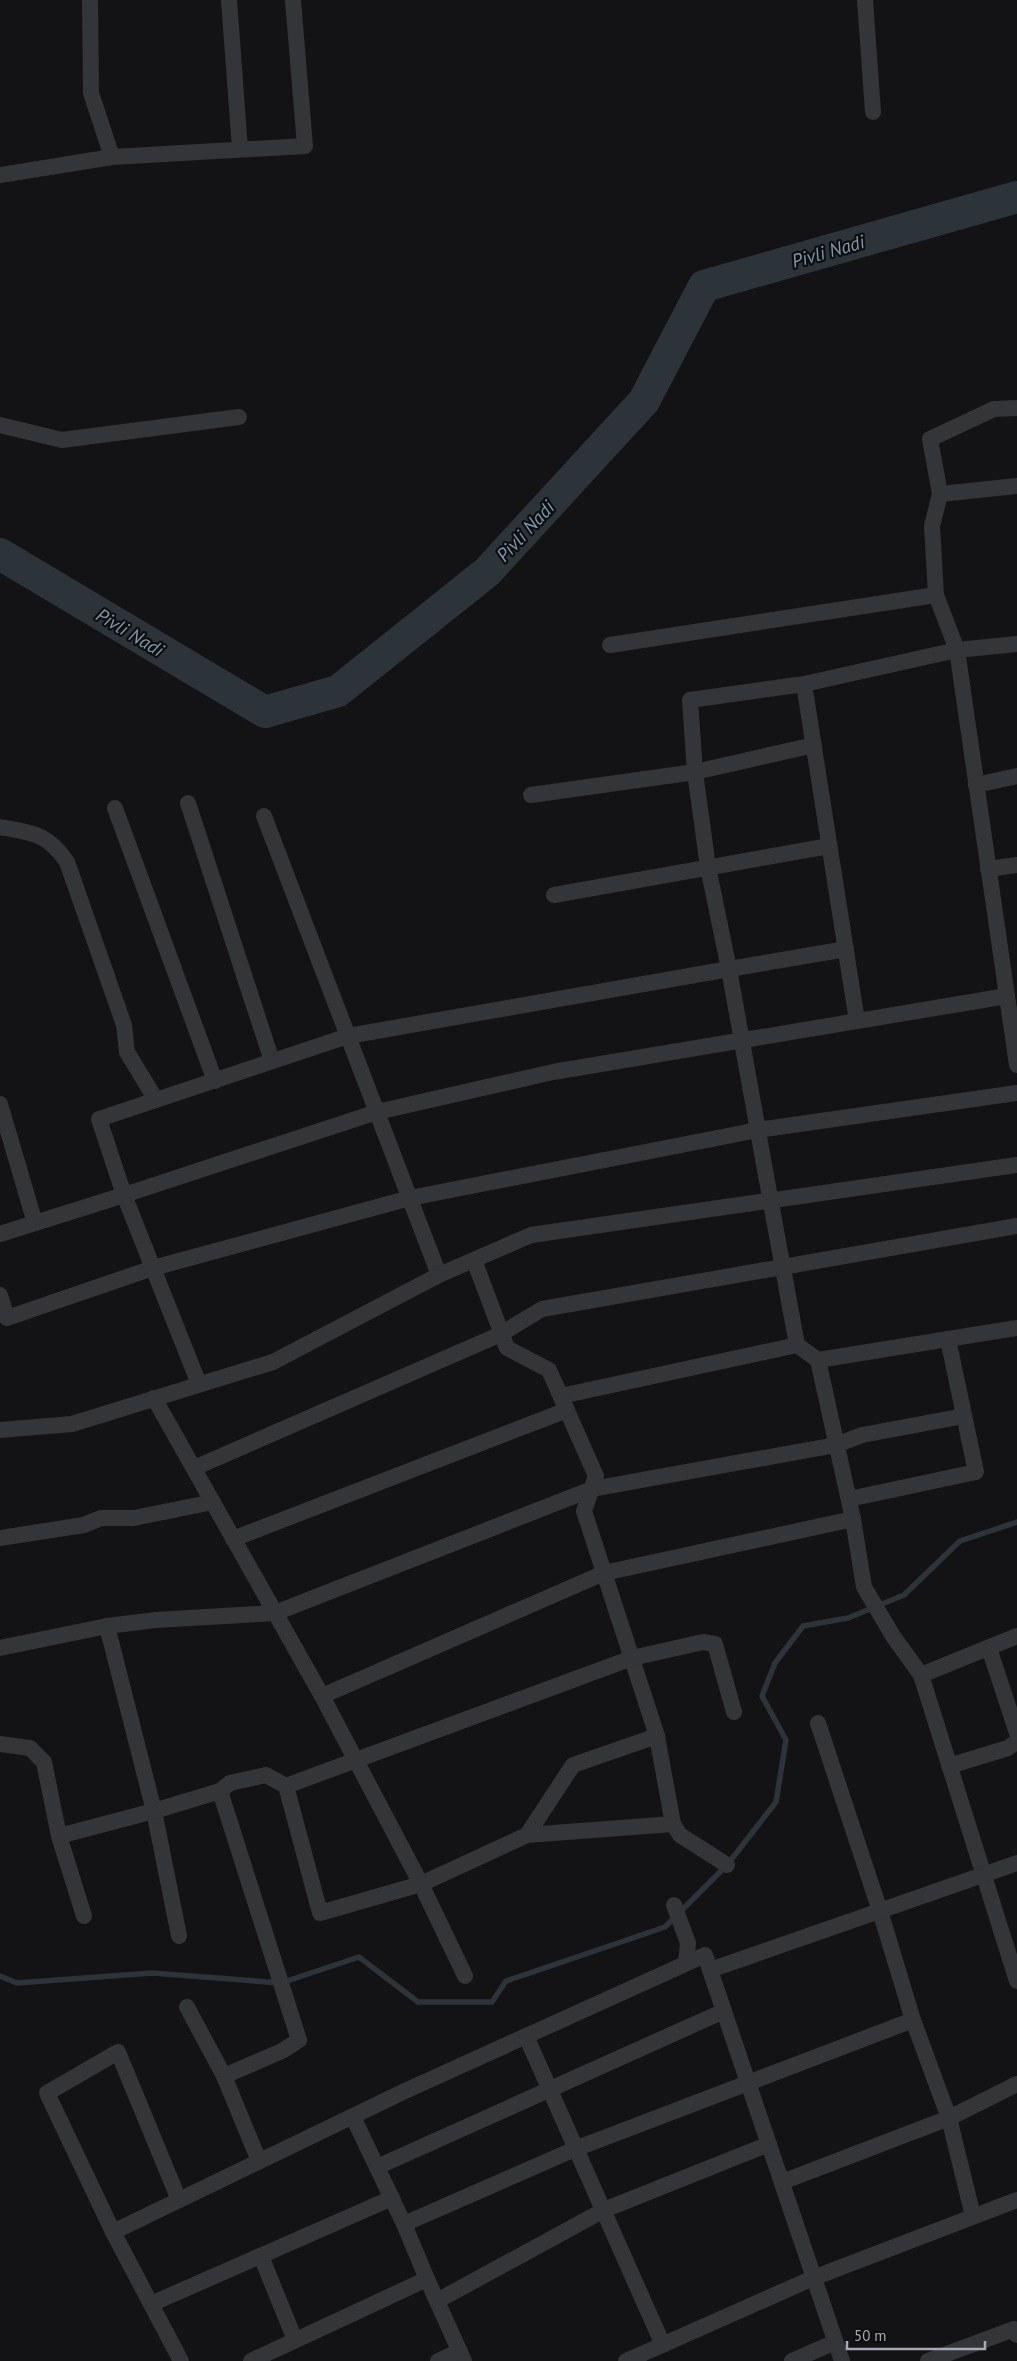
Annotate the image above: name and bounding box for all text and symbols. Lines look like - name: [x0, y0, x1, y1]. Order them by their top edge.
- water label: Pivli Nadi: [789, 229, 868, 273]
- water label: Pivli Nadi: [491, 495, 560, 567]
- water label: Pivli Nadi: [92, 602, 169, 662]
- scale bar: [847, 2318, 984, 2350]
- text: 50 m: [854, 2326, 887, 2345]

